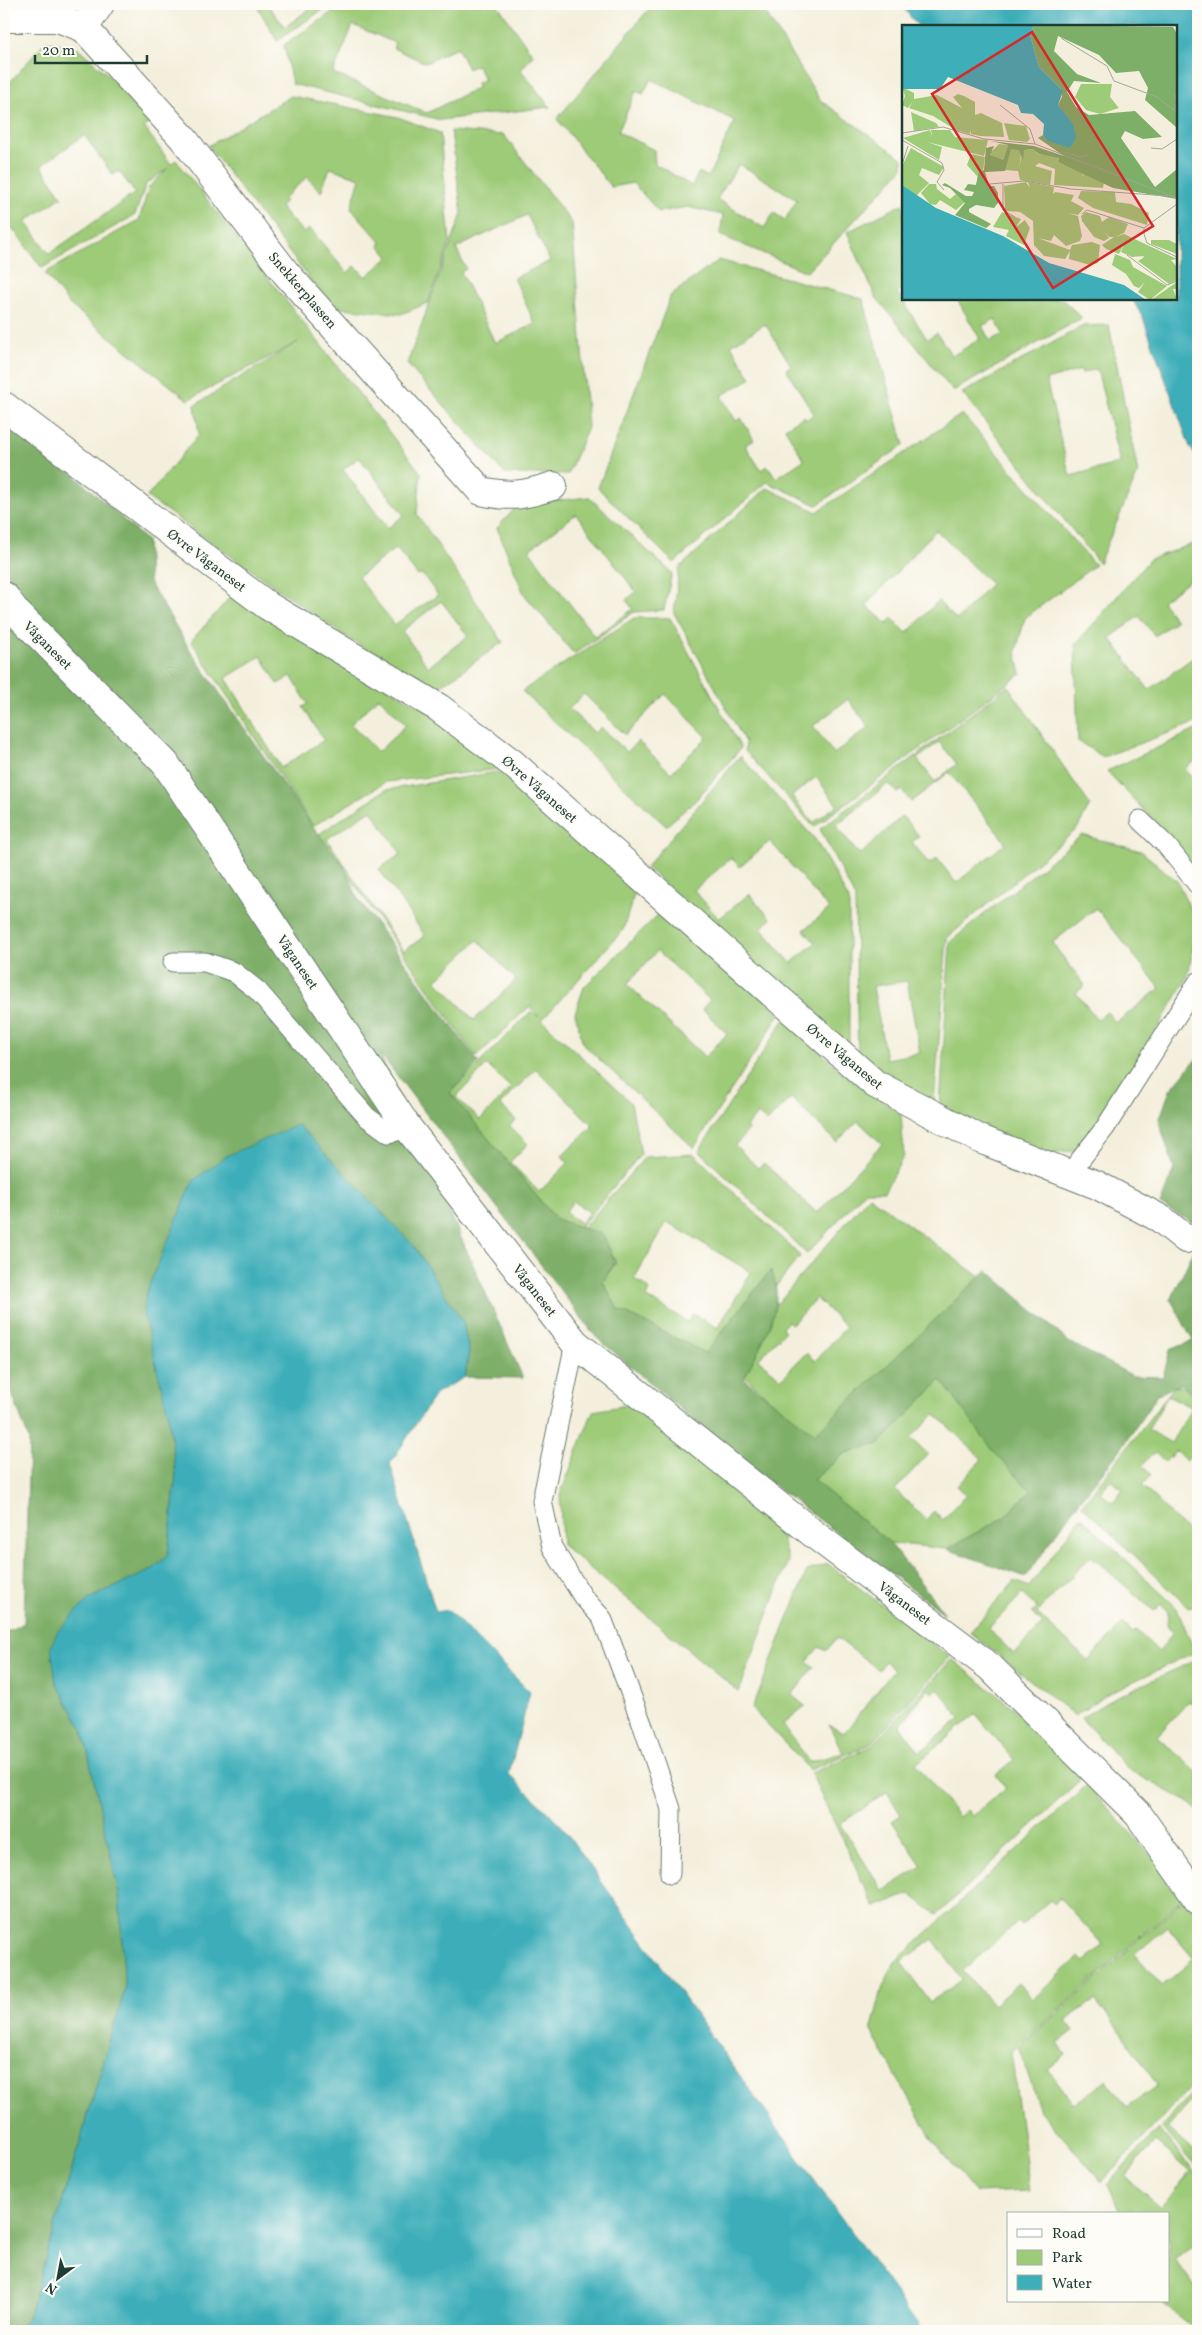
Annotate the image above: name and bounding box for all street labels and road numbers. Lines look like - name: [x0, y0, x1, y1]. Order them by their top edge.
- street label: Snekkerplassen: [263, 248, 341, 334]
- street label: Øvre Våganeset: [163, 525, 250, 597]
- street label: Våganeset: [18, 617, 76, 675]
- street label: Øvre Våganeset: [497, 752, 581, 828]
- street label: Våganeset: [272, 932, 322, 994]
- street label: Øvre Våganeset: [802, 1019, 886, 1095]
- street label: Våganeset: [507, 1261, 560, 1321]
- street label: Våganeset: [874, 1578, 935, 1630]

